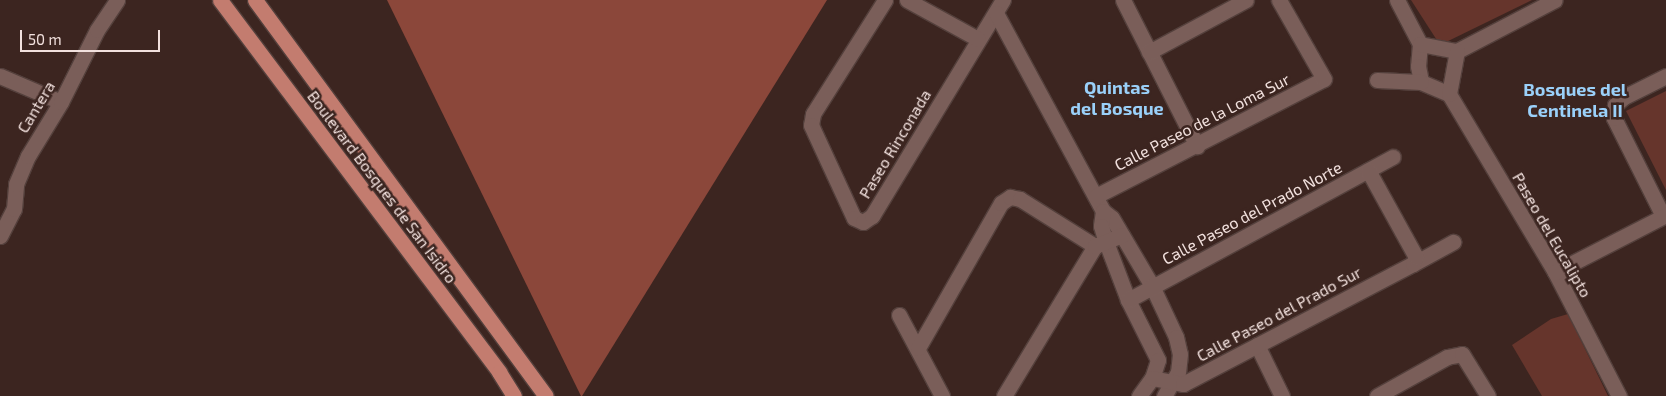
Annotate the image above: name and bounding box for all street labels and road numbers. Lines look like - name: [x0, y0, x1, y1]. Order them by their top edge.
- street label: Calle Paseo de la Loma Sur: [1111, 69, 1293, 175]
- street label: Cantera: [13, 78, 59, 136]
- street label: Paseo Rinconada: [855, 86, 935, 202]
- street label: Boulevard Bosques de San Isidro: [303, 87, 461, 287]
- street label: Calle Paseo del Prado Norte: [1159, 157, 1345, 269]
- street label: Paseo del Eucalipto: [1508, 169, 1596, 301]
- street label: Calle Paseo del Prado Sur: [1193, 262, 1365, 366]

